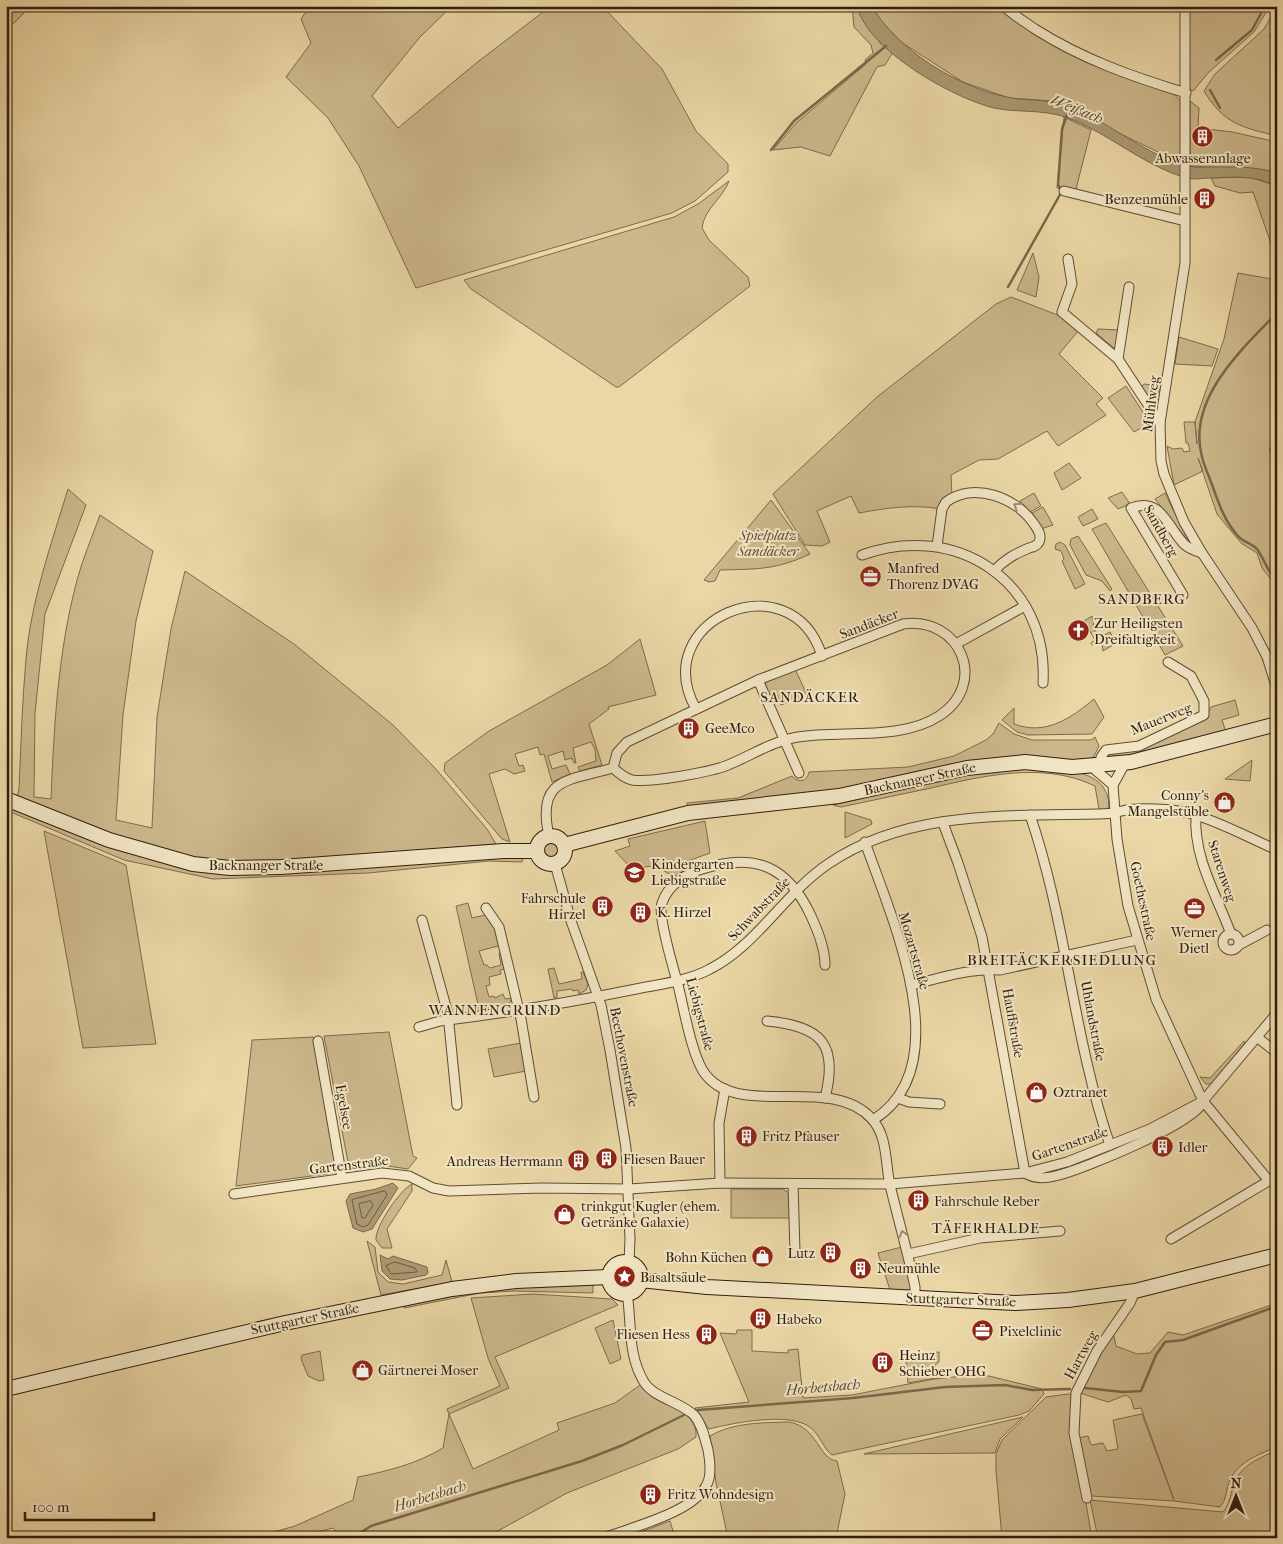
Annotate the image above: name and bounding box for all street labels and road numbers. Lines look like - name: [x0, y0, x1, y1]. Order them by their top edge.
- street label: Mühlweg: [1139, 374, 1163, 433]
- street label: Sandberg: [1140, 502, 1183, 561]
- street label: Sandäcker: [837, 605, 901, 643]
- street label: Mauerweg: [1128, 699, 1195, 739]
- street label: Backnanger Straße: [862, 759, 978, 799]
- street label: Starenweg: [1204, 838, 1240, 905]
- street label: Backnanger Straße: [209, 857, 323, 874]
- street label: Goethestraße: [1126, 860, 1160, 942]
- street label: Schwabstraße: [724, 873, 794, 944]
- street label: Mozartstraße: [895, 910, 933, 992]
- street label: Liebigstraße: [682, 975, 718, 1053]
- street label: Uhlandstraße: [1077, 979, 1109, 1063]
- street label: Hauffstraße: [998, 987, 1028, 1059]
- street label: Beethovenstraße: [606, 1006, 642, 1109]
- street label: Egelsee: [332, 1083, 356, 1131]
- street label: Gartenstraße: [1030, 1123, 1110, 1165]
- street label: Gartenstraße: [308, 1152, 390, 1178]
- street label: Stuttgarter Straße: [906, 1290, 1016, 1310]
- street label: Stuttgarter Straße: [249, 1299, 361, 1339]
- street label: Hartweg: [1061, 1327, 1102, 1382]

